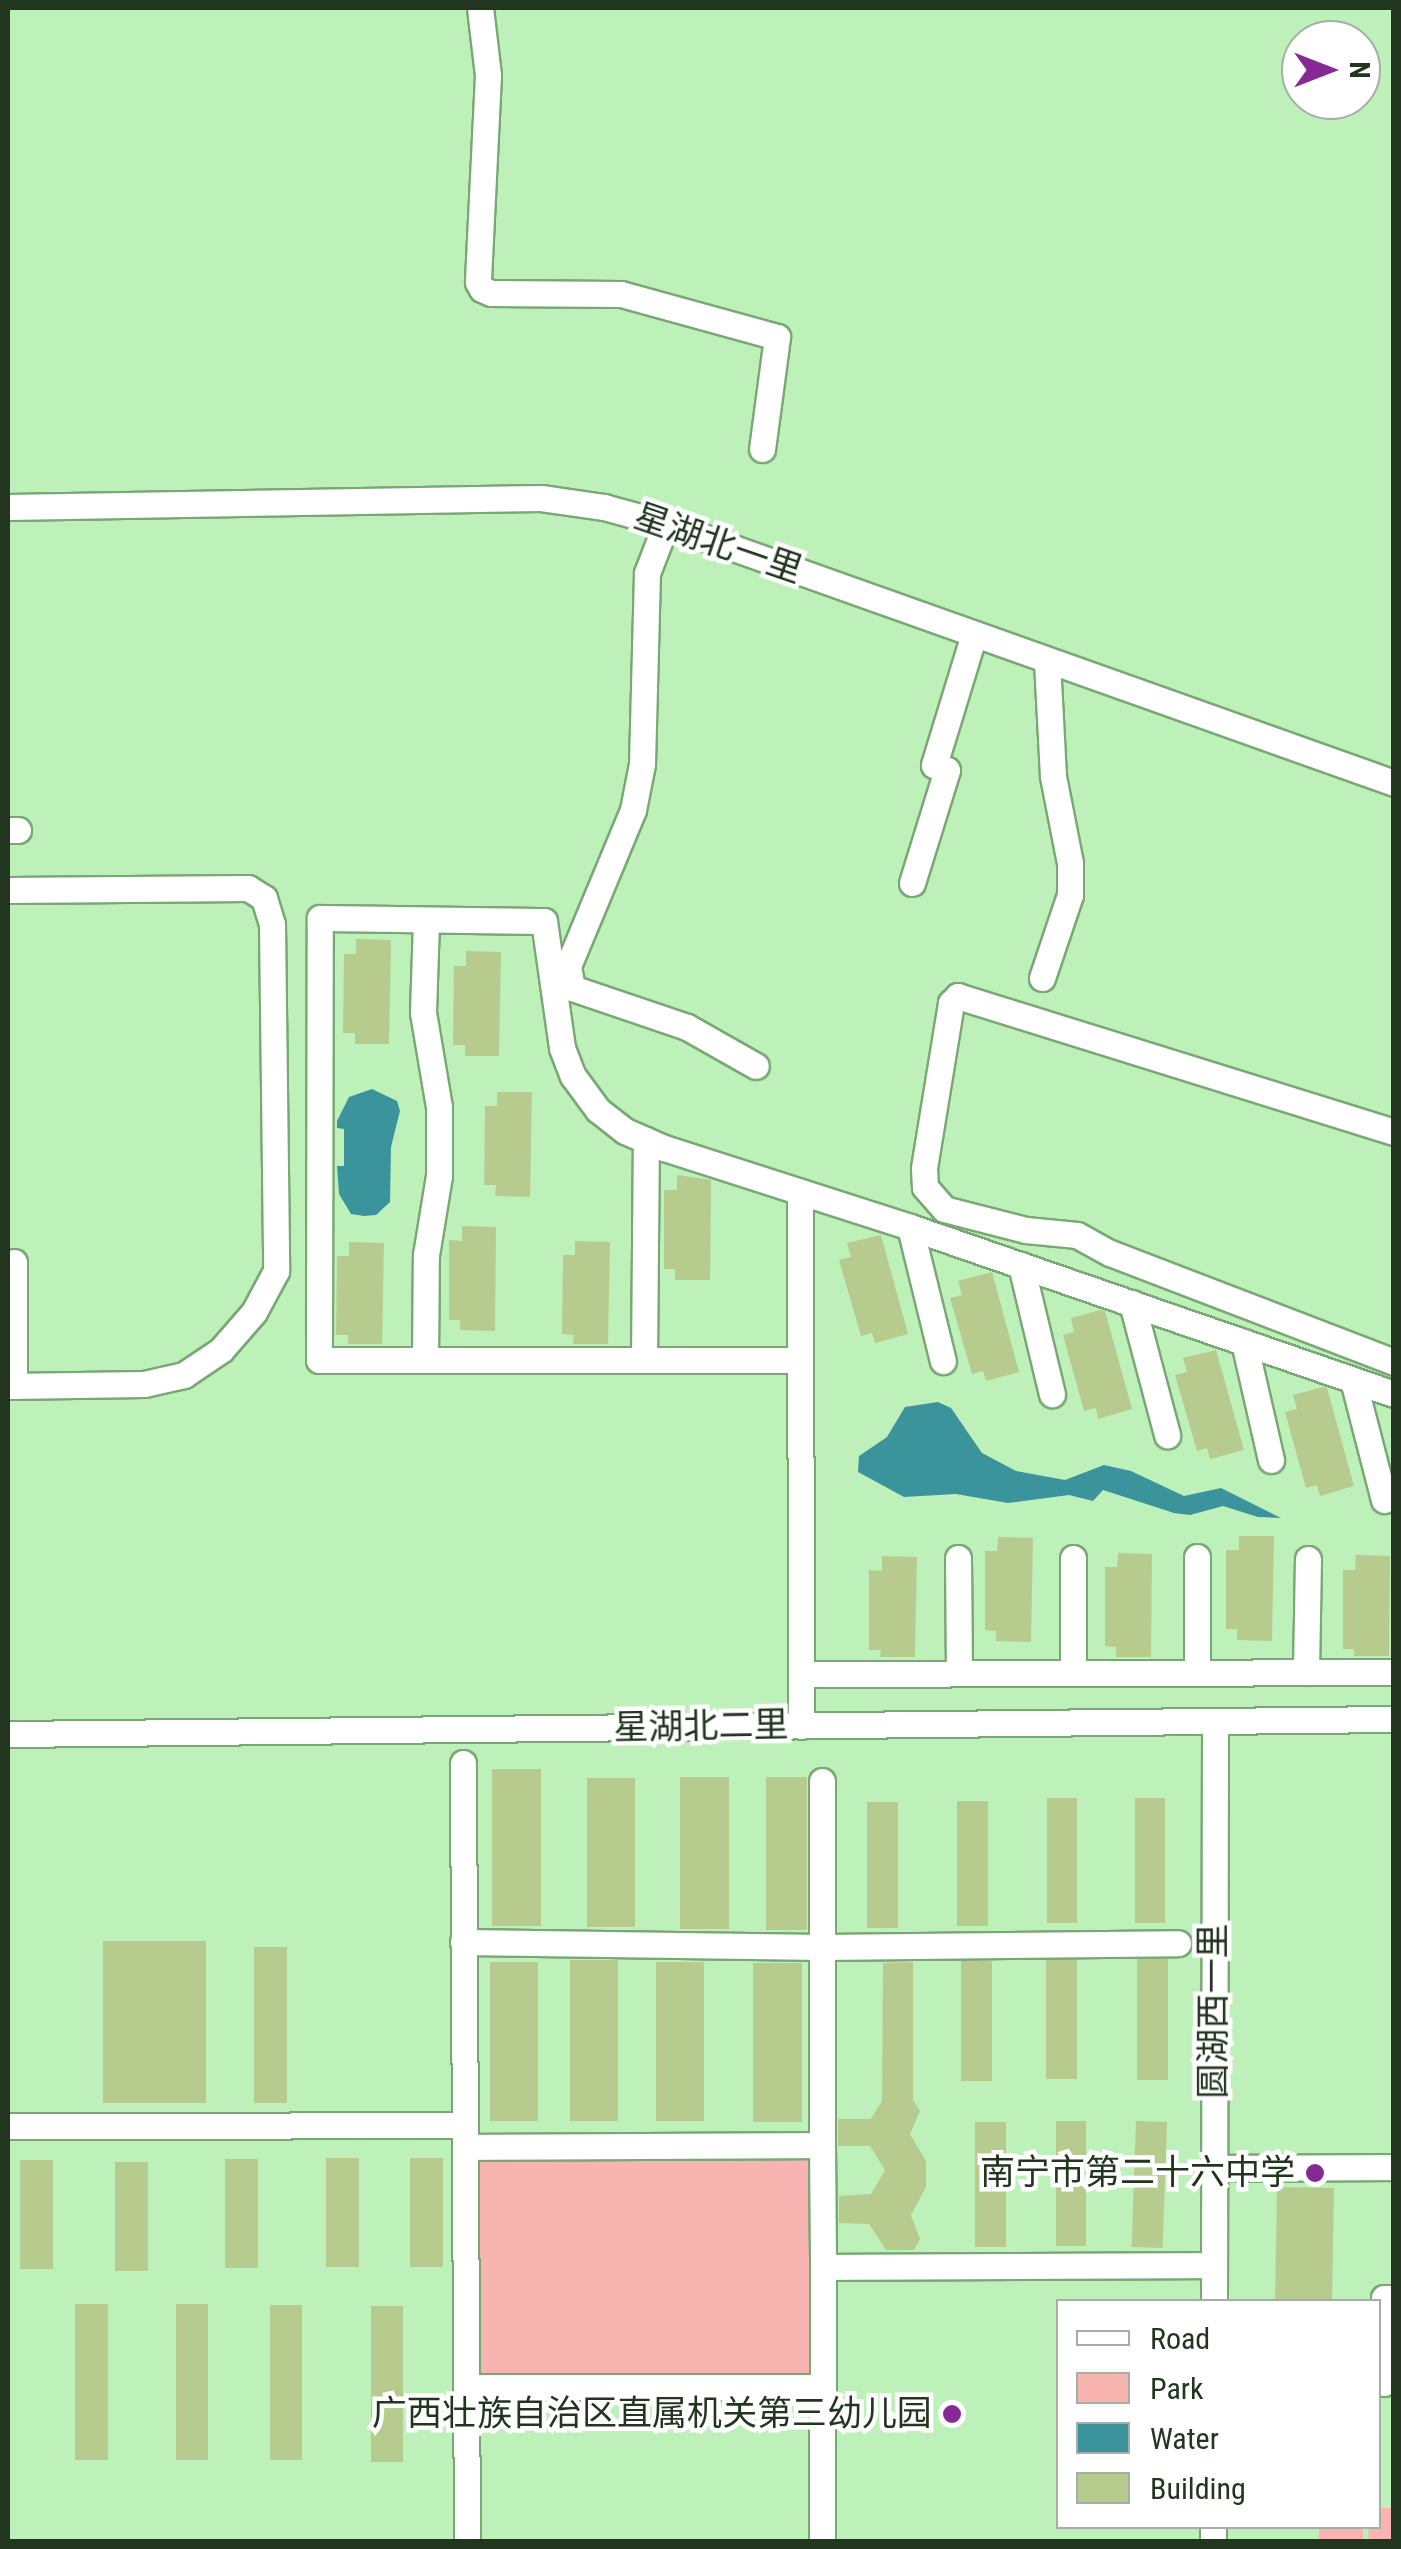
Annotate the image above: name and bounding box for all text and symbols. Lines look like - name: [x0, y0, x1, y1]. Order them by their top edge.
- north arrow: [1281, 20, 1381, 120]
- text: N: [1343, 61, 1376, 79]
- street label: 星湖北一里: [628, 496, 808, 592]
- street label: 星湖北二里: [613, 1704, 789, 1750]
- street label: 圆湖西一里: [1193, 1924, 1235, 2098]
- place label: 南宁市第二十六中学: [980, 2152, 1295, 2194]
- marker: 南宁市第二十六中学: [1304, 2162, 1326, 2184]
- legend: [1056, 2299, 1381, 2529]
- text: Road: [1150, 2321, 1210, 2356]
- text: Park: [1150, 2371, 1204, 2406]
- place label: 广西壮族自治区直属机关第三幼儿园: [372, 2393, 932, 2435]
- marker: 广西壮族自治区直属机关第三幼儿园: [941, 2403, 963, 2425]
- text: Water: [1150, 2421, 1219, 2456]
- text: Building: [1150, 2471, 1246, 2506]

